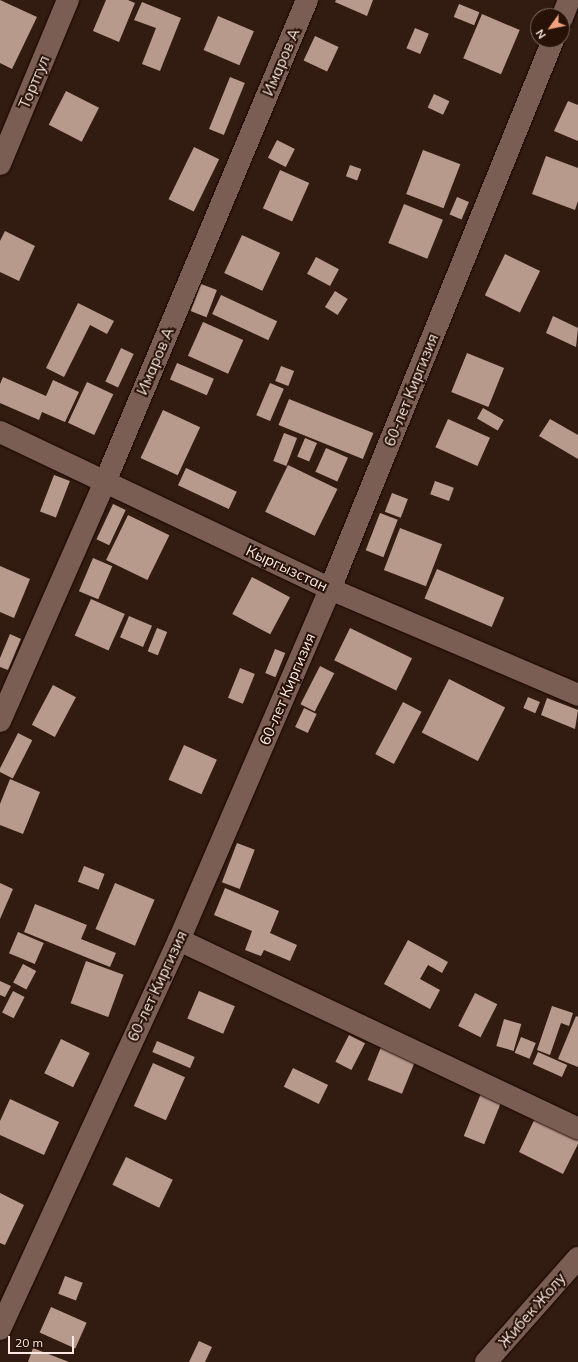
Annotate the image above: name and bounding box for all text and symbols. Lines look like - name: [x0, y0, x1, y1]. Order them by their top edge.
- north arrow: [530, 8, 570, 48]
- street label: Имаров А: [259, 26, 303, 98]
- text: N: [533, 27, 549, 41]
- street label: Тортгул: [15, 53, 53, 111]
- street label: Имаров А: [133, 325, 177, 397]
- street label: 60-лет Киргизия: [380, 331, 442, 449]
- street label: Кыргызстан: [243, 541, 331, 595]
- street label: 60-лет Киргизия: [255, 630, 319, 748]
- street label: 60-лет Киргизия: [123, 928, 191, 1044]
- street label: Жибек Жолу: [495, 1269, 569, 1351]
- scale bar: [10, 1328, 76, 1354]
- text: 20 m: [15, 1335, 43, 1350]

